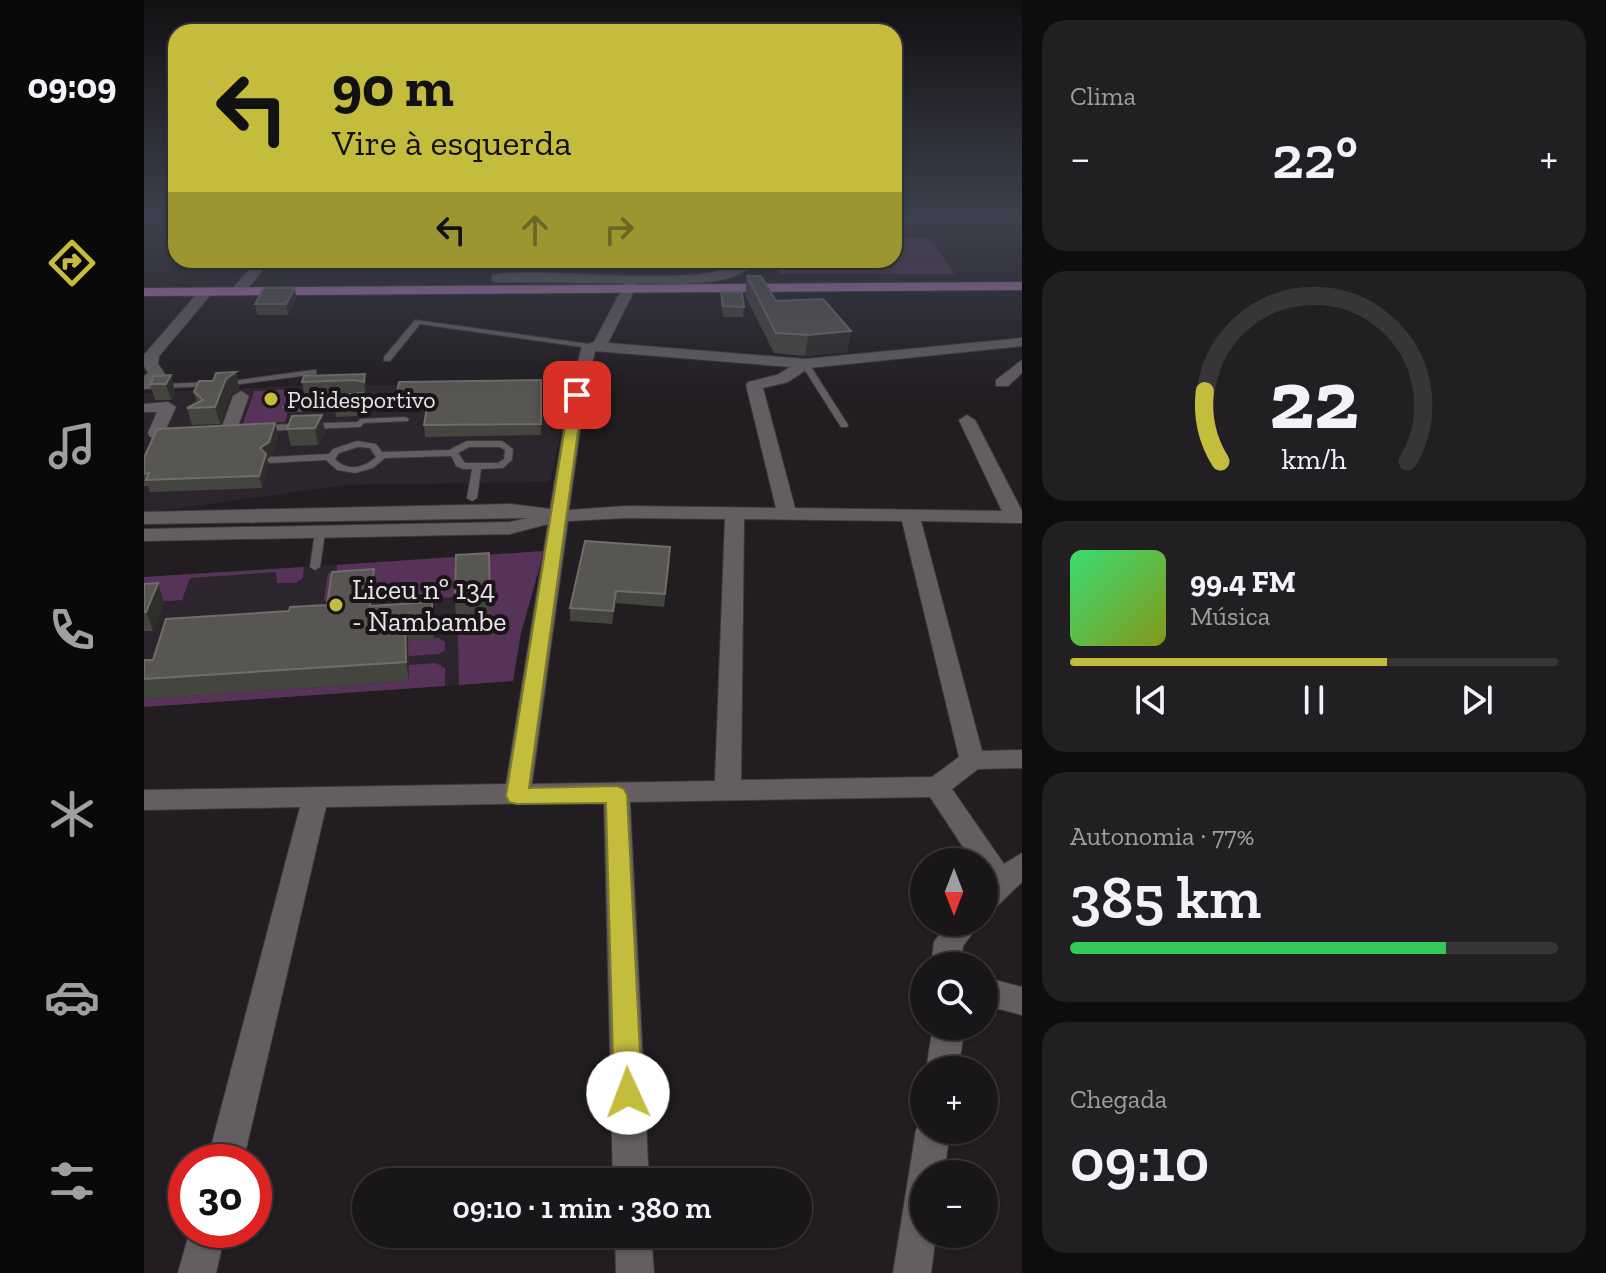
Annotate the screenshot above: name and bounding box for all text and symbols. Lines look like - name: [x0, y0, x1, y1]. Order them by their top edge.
- text: 90 m: [332, 53, 454, 120]
- icon: left: [200, 56, 304, 160]
- text: 09:09: [28, 64, 116, 107]
- text: Clima: [1070, 80, 1136, 112]
- text: Vire à esquerda: [332, 121, 572, 164]
- text: 22°: [1272, 121, 1358, 193]
- text: −: [1070, 131, 1091, 184]
- text: +: [1539, 131, 1558, 184]
- icon: left: [429, 208, 473, 252]
- icon: ahead: [513, 208, 557, 252]
- icon: right: [597, 208, 641, 252]
- icon: directions: [44, 235, 100, 291]
- text: 22: [1269, 348, 1359, 448]
- pin: [543, 361, 611, 429]
- icon: arrive: [555, 373, 599, 417]
- place label: Polidesportivo: [287, 385, 436, 414]
- marker: Polidesportivo: [262, 390, 280, 408]
- icon: music: [44, 418, 100, 474]
- text: km/h: [1281, 442, 1347, 476]
- text: 99.4 FM: [1190, 564, 1296, 600]
- place label: Liceu nº 134 - Nambambe: [352, 573, 507, 638]
- marker: Liceu nº 134 - Nambambe: [327, 596, 345, 614]
- text: Música: [1190, 600, 1270, 632]
- icon: phone: [44, 602, 100, 658]
- icon: previous: [1129, 678, 1173, 722]
- icon: pause: [1292, 678, 1336, 722]
- icon: next: [1455, 678, 1499, 722]
- icon: climate: [44, 786, 100, 842]
- text: Autonomia · 77%: [1070, 820, 1254, 852]
- north arrow: [910, 848, 998, 936]
- map controls: [910, 848, 998, 1248]
- text: 385 km: [1070, 861, 1261, 933]
- button: search: [910, 952, 998, 1040]
- icon: car: [44, 969, 100, 1025]
- position arrow: [586, 1051, 670, 1135]
- button: +: [910, 1056, 998, 1144]
- text: Chegada: [1070, 1083, 1167, 1115]
- text: 09:10: [1070, 1124, 1209, 1196]
- speed limit sign: 30: [168, 1144, 272, 1248]
- icon: filters: [44, 1153, 100, 1209]
- button: −: [910, 1160, 998, 1248]
- text: 09:10 · 1 min · 380 m: [452, 1190, 712, 1226]

